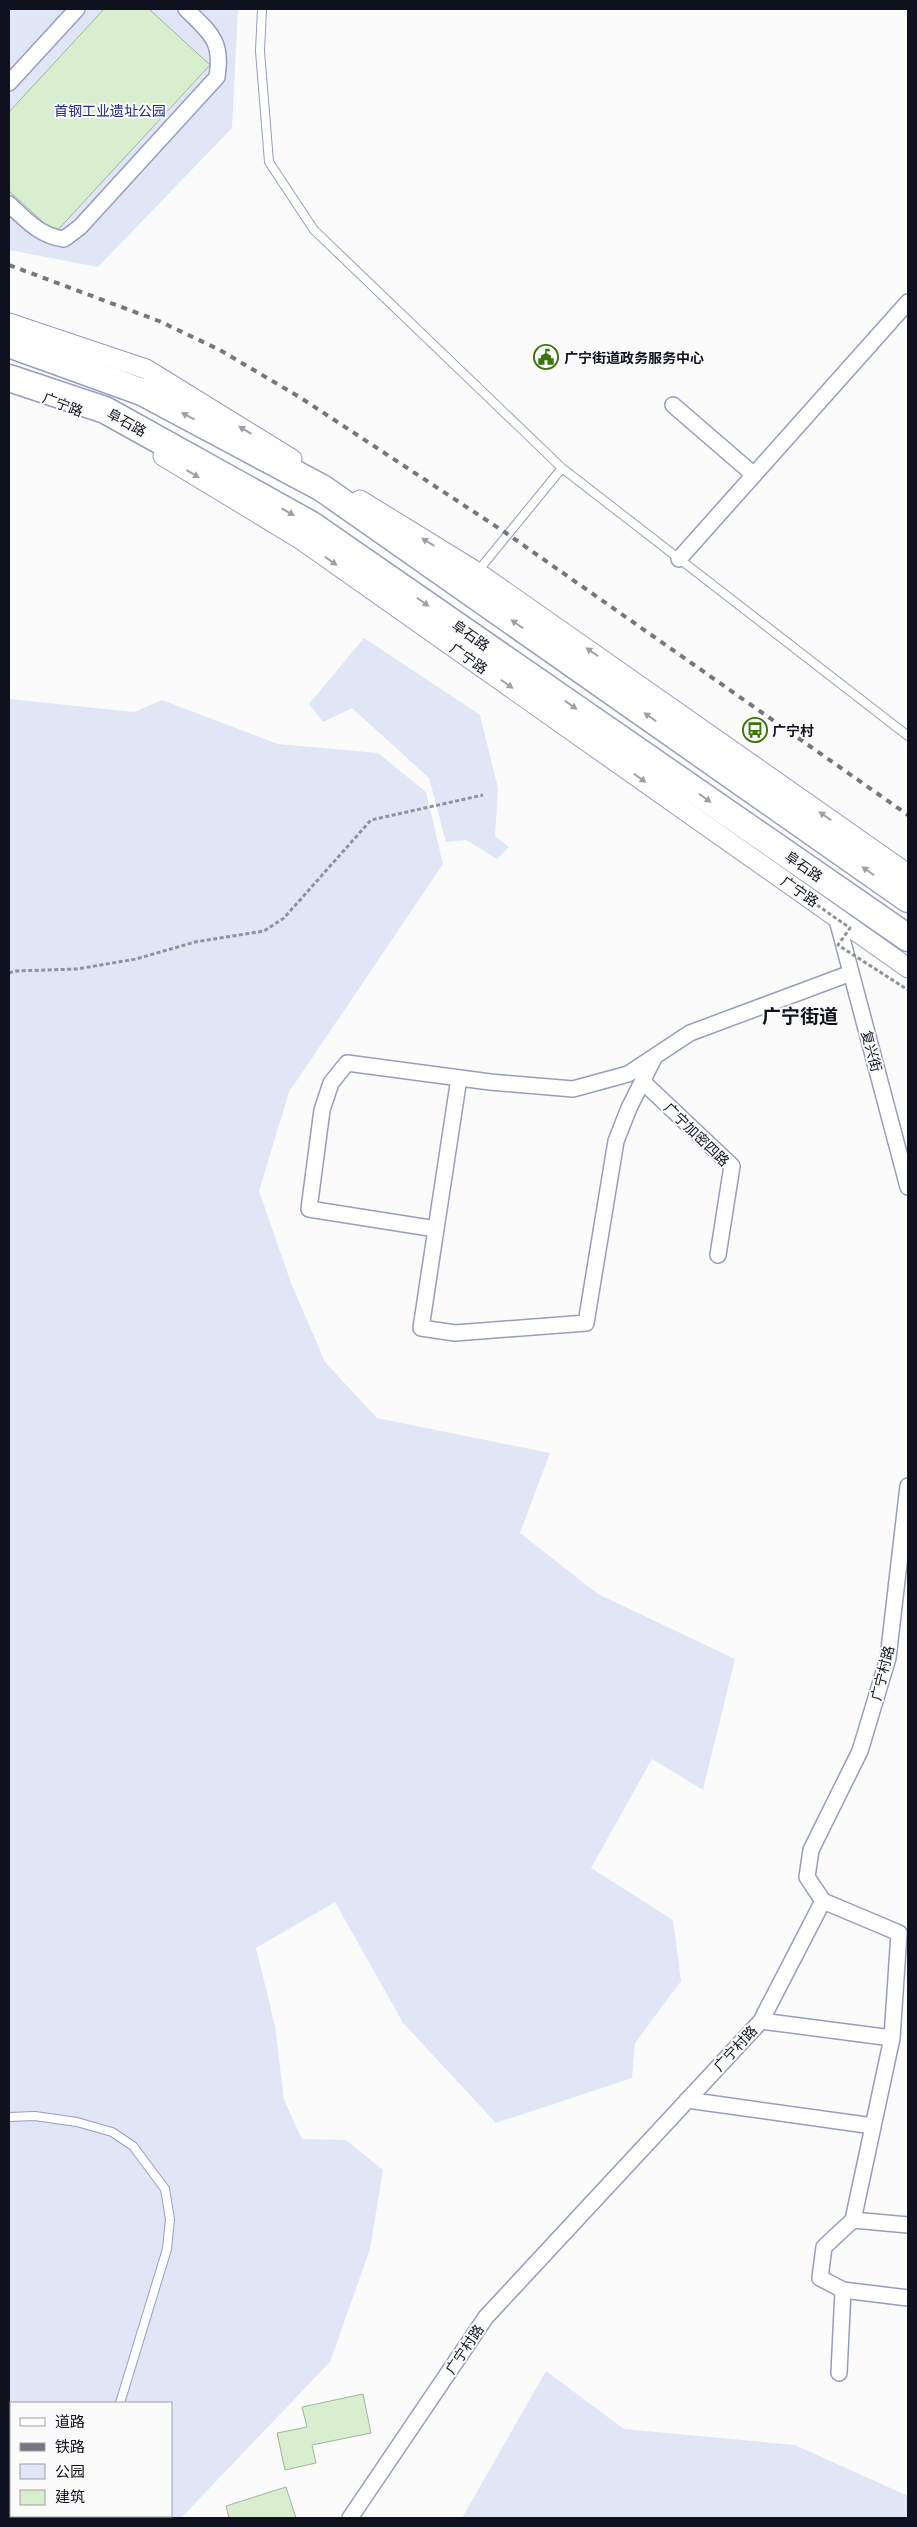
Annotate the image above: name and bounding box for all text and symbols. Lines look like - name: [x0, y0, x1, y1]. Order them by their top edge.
- park label: 首钢工业遗址公园: [54, 102, 166, 119]
- public building icon: 广宁街道政务服务中心: [533, 344, 559, 370]
- place label: 广宁街道政务服务中心: [564, 349, 704, 366]
- street label: 广宁路: [40, 389, 86, 419]
- street label: 阜石路: [105, 404, 149, 440]
- one-way arrow: [180, 412, 195, 420]
- one-way arrow: [238, 425, 251, 434]
- one-way arrow: [187, 470, 200, 479]
- one-way arrow: [282, 507, 295, 516]
- one-way arrow: [421, 538, 434, 547]
- one-way arrow: [324, 556, 338, 566]
- one-way arrow: [416, 597, 430, 607]
- street label: 阜石路: [449, 616, 493, 654]
- one-way arrow: [510, 619, 524, 629]
- street label: 广宁路: [447, 639, 491, 677]
- one-way arrow: [585, 647, 599, 657]
- one-way arrow: [500, 679, 514, 689]
- one-way arrow: [564, 700, 578, 710]
- one-way arrow: [643, 713, 656, 723]
- bus stop icon: 广宁村: [742, 717, 768, 743]
- place label: 广宁村: [772, 722, 814, 739]
- one-way arrow: [633, 773, 647, 783]
- one-way arrow: [698, 793, 711, 803]
- one-way arrow: [818, 811, 832, 821]
- street label: 阜石路: [782, 847, 826, 885]
- one-way arrow: [861, 866, 875, 876]
- street label: 广宁路: [778, 872, 822, 910]
- district label: 广宁街道: [762, 1005, 838, 1028]
- street label: 复兴街: [858, 1029, 886, 1073]
- street label: 广宁加密四路: [661, 1099, 733, 1169]
- street label: 广宁村路: [867, 1644, 897, 1702]
- street label: 广宁村路: [710, 2022, 760, 2074]
- street label: 广宁村路: [441, 2321, 487, 2377]
- legend: [10, 2402, 172, 2517]
- text: 道路: [55, 2412, 85, 2431]
- text: 铁路: [55, 2437, 85, 2456]
- text: 公园: [55, 2462, 85, 2481]
- text: 建筑: [55, 2487, 85, 2506]

